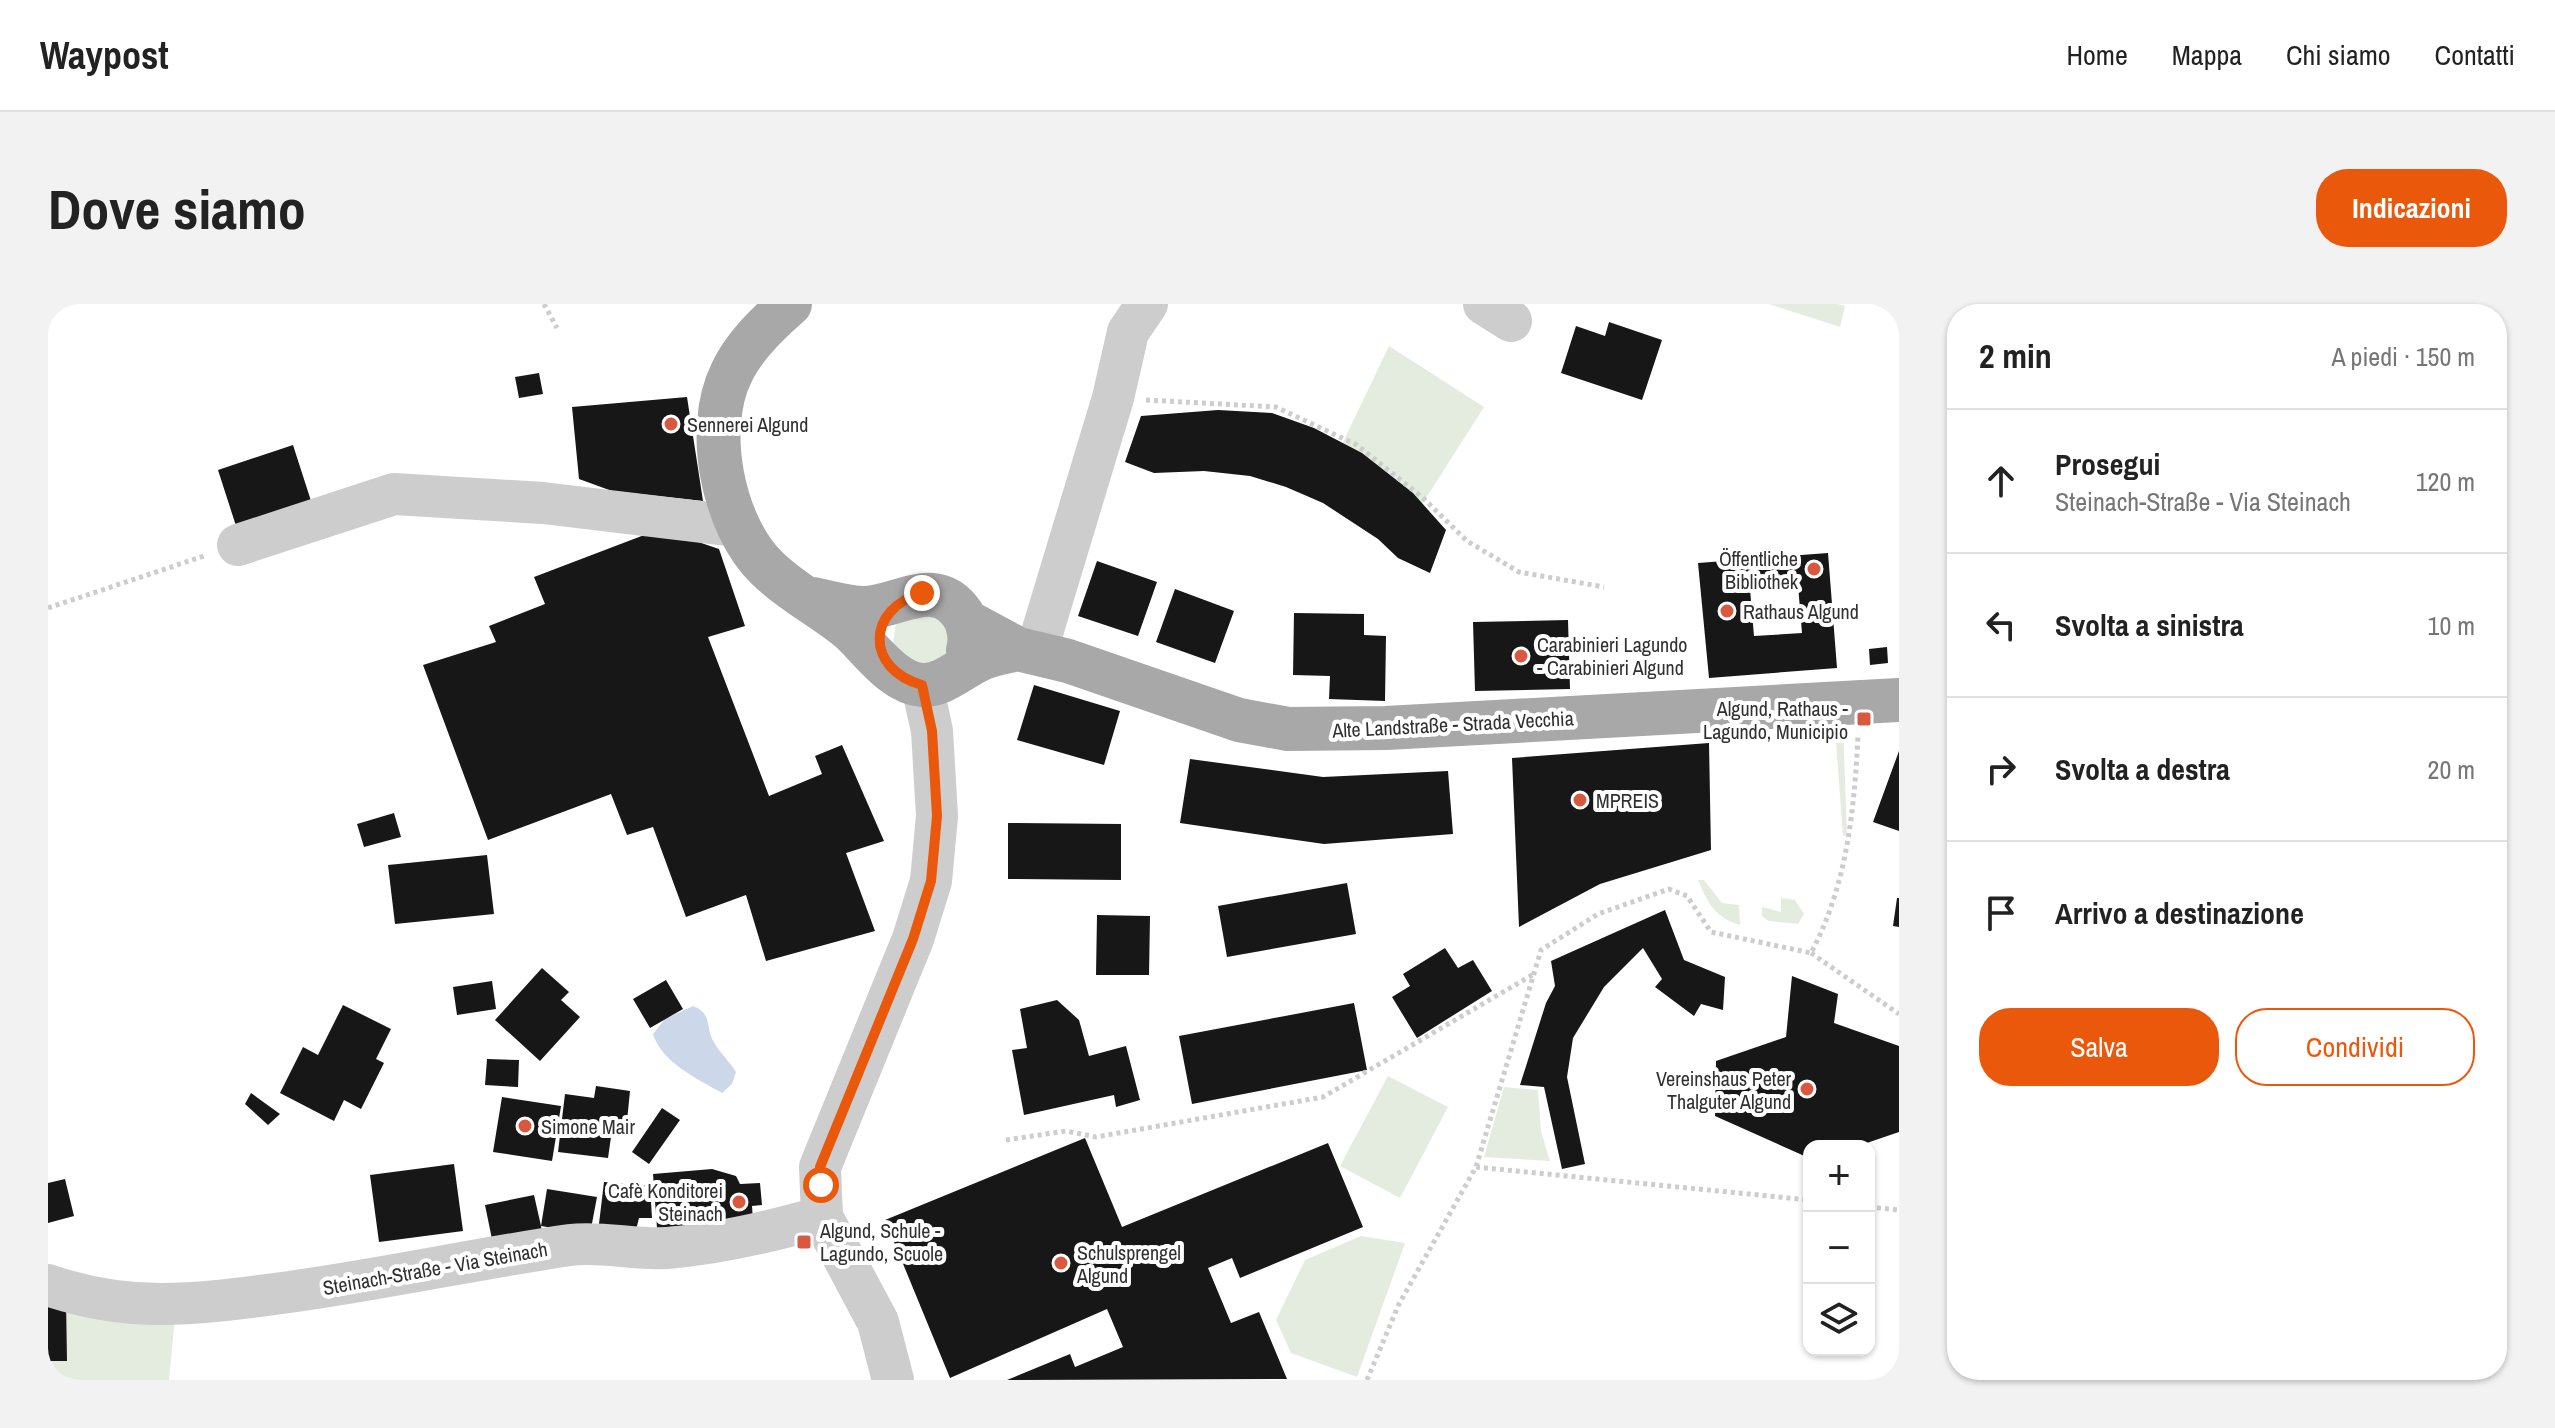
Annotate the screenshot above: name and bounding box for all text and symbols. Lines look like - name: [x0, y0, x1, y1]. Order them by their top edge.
- text: Waypost: [40, 30, 169, 81]
- text: Home: [2066, 36, 2128, 74]
- text: Mappa: [2172, 36, 2242, 74]
- text: Chi siamo: [2286, 36, 2391, 74]
- text: Contatti: [2435, 36, 2515, 74]
- button: Indicazioni: [2316, 169, 2507, 247]
- text: Dove siamo: [48, 171, 306, 246]
- text: 2 min: [1979, 333, 2052, 379]
- text: A piedi · 150 m: [2332, 339, 2475, 374]
- place label: Sennerei Algund: [687, 411, 808, 438]
- marker: Sennerei Algund: [662, 415, 680, 433]
- text: Prosegui: [2055, 444, 2160, 484]
- icon: ahead: [1979, 459, 2023, 503]
- text: 120 m: [2416, 464, 2475, 499]
- text: Steinach-Straße - Via Steinach: [2055, 484, 2351, 519]
- place label: Öffentliche Bibliothek: [1719, 545, 1799, 595]
- marker: Öffentliche Bibliothek: [1805, 560, 1823, 578]
- route end: [904, 575, 940, 611]
- place label: Rathaus Algund: [1743, 598, 1859, 625]
- marker: Rathaus Algund: [1718, 602, 1736, 620]
- icon: left: [1979, 603, 2023, 647]
- text: Svolta a sinistra: [2055, 605, 2244, 645]
- text: 10 m: [2428, 608, 2475, 643]
- place label: Carabinieri Lagundo - Carabinieri Algund: [1537, 631, 1687, 681]
- marker: Carabinieri Lagundo - Carabinieri Algund: [1512, 647, 1530, 665]
- place label: Algund, Rathaus - Lagundo, Municipio: [1703, 695, 1849, 745]
- street label: Alte Landstraße - Strada Vecchia: [1331, 704, 1574, 744]
- marker: Algund, Rathaus - Lagundo, Municipio: [1855, 710, 1873, 728]
- icon: right: [1979, 747, 2023, 791]
- text: Svolta a destra: [2055, 749, 2230, 789]
- text: 20 m: [2428, 752, 2475, 787]
- place label: MPREIS: [1596, 787, 1659, 814]
- marker: MPREIS: [1571, 791, 1589, 809]
- icon: arrive: [1979, 891, 2023, 935]
- text: Arrivo a destinazione: [2055, 893, 2304, 933]
- button: Salva: [1979, 1008, 2219, 1086]
- button: Condividi: [2235, 1008, 2475, 1086]
- place label: Vereinshaus Peter Thalguter Algund: [1656, 1065, 1792, 1115]
- marker: Vereinshaus Peter Thalguter Algund: [1798, 1080, 1816, 1098]
- place label: Simone Mair: [541, 1113, 635, 1140]
- marker: Simone Mair: [516, 1117, 534, 1135]
- map controls: [1803, 1140, 1875, 1356]
- button: +: [1803, 1140, 1875, 1212]
- route start: [803, 1167, 839, 1203]
- place label: Cafè Konditorei Steinach: [608, 1177, 723, 1227]
- marker: Cafè Konditorei Steinach: [730, 1193, 748, 1211]
- button: −: [1803, 1212, 1875, 1284]
- place label: Algund, Schule - Lagundo, Scuole: [819, 1217, 943, 1267]
- marker: Algund, Schule - Lagundo, Scuole: [795, 1233, 813, 1251]
- street label: Steinach-Straße - Via Steinach: [321, 1235, 549, 1301]
- place label: Schulsprengel Algund: [1076, 1239, 1181, 1289]
- marker: Schulsprengel Algund: [1052, 1254, 1070, 1272]
- button: layers: [1803, 1284, 1875, 1356]

